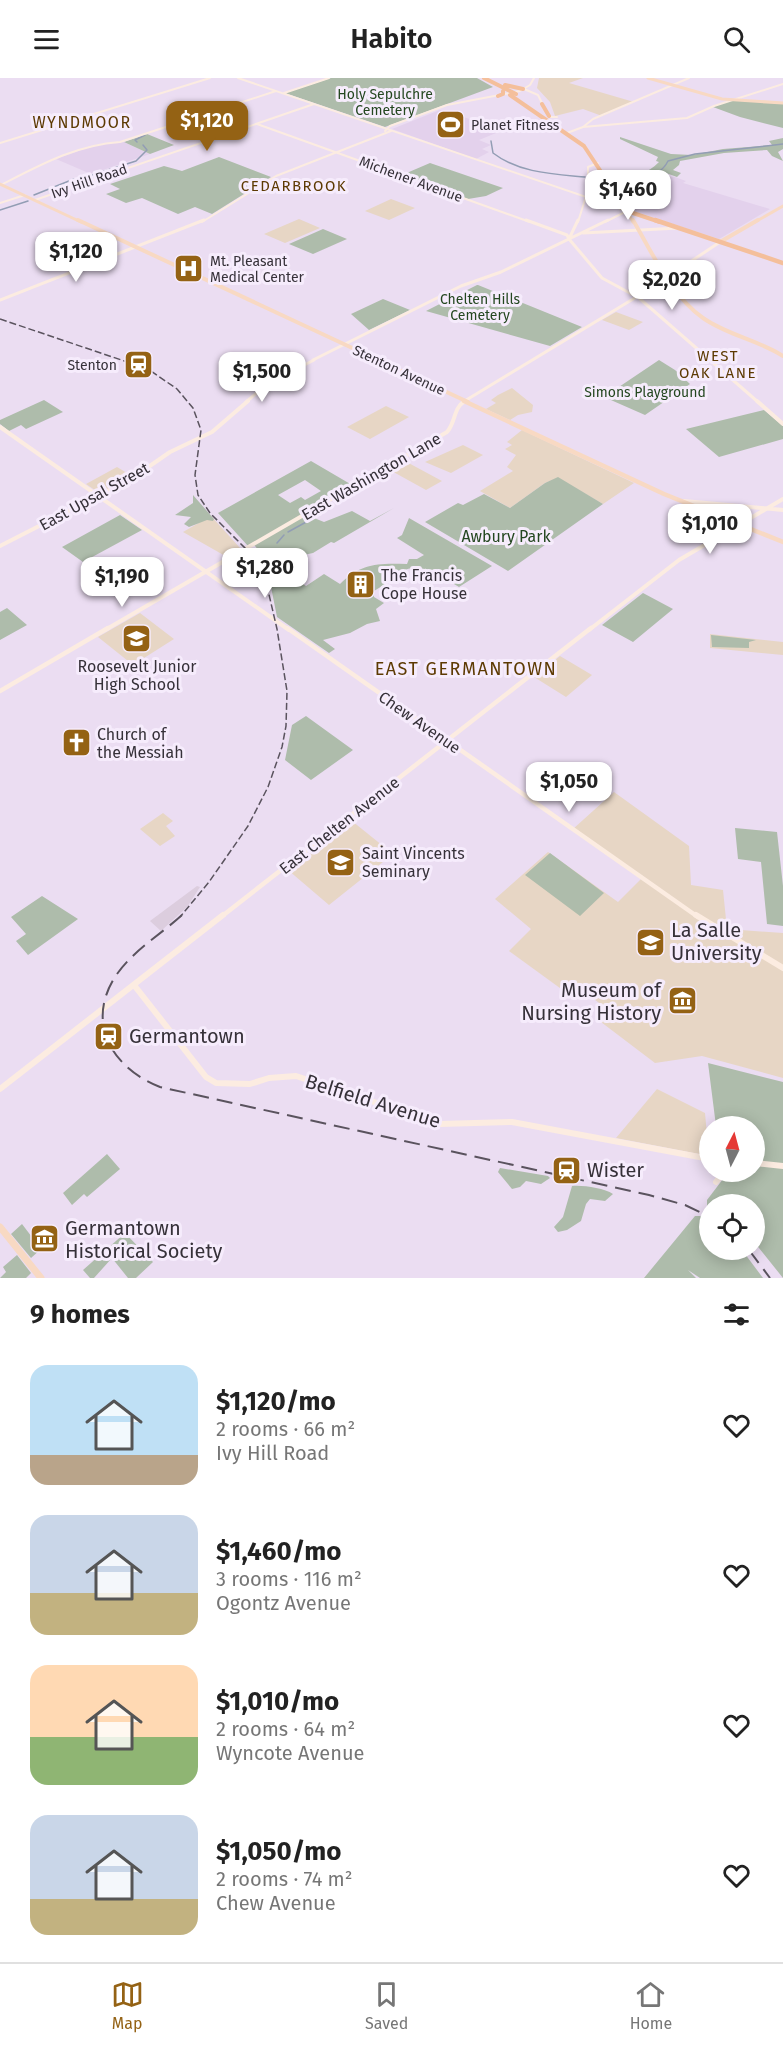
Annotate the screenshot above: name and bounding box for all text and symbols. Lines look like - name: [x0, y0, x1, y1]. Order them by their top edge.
- icon: menu: [30, 23, 63, 56]
- text: Habito: [350, 23, 433, 55]
- icon: search: [720, 23, 753, 56]
- park label: Holy Sepulchre Cemetery: [337, 86, 433, 119]
- pin: $1,120: [158, 101, 256, 152]
- text: $1,120: [180, 108, 234, 132]
- sports icon: Planet Fitness: [434, 109, 466, 141]
- district label: WYNDMOOR: [32, 113, 132, 132]
- place label: Planet Fitness: [471, 117, 560, 134]
- street label: Michener Avenue: [357, 153, 465, 206]
- street label: Ivy Hill Road: [49, 161, 129, 202]
- pin: $1,460: [579, 170, 677, 221]
- district label: CEDARBROOK: [241, 177, 347, 195]
- text: $1,460: [599, 177, 657, 201]
- pin: $1,120: [27, 232, 125, 283]
- text: $1,120: [49, 239, 103, 263]
- hospital icon: Mt. Pleasant Medical Center: [173, 253, 205, 285]
- place label: Mt. Pleasant Medical Center: [210, 253, 305, 286]
- pin: $2,020: [623, 260, 721, 311]
- text: $2,020: [642, 267, 702, 291]
- park label: Chelten Hills Cemetery: [440, 291, 521, 324]
- street label: Stenton Avenue: [350, 342, 448, 399]
- district label: WEST OAK LANE: [679, 347, 757, 382]
- station icon: Stenton: [122, 349, 154, 381]
- pin: $1,500: [213, 352, 311, 403]
- place label: Stenton: [67, 357, 117, 374]
- text: $1,500: [233, 359, 291, 383]
- park label: Simons Playground: [584, 384, 706, 401]
- street label: East Washington Lane: [298, 429, 444, 524]
- street label: East Upsal Street: [36, 458, 153, 534]
- pin: $1,010: [661, 504, 759, 555]
- text: $1,010: [682, 511, 738, 535]
- park label: Awbury Park: [461, 527, 551, 546]
- pin: $1,280: [216, 548, 314, 599]
- text: $1,280: [236, 555, 294, 579]
- pin: $1,190: [73, 557, 171, 608]
- text: $1,190: [95, 564, 149, 588]
- place label: The Francis Cope House: [381, 566, 467, 603]
- building icon: The Francis Cope House: [344, 568, 376, 600]
- school or university icon: Roosevelt Junior High School: [121, 622, 153, 654]
- place label: Roosevelt Junior High School: [77, 657, 197, 694]
- district label: EAST GERMANTOWN: [375, 658, 557, 680]
- street label: Chew Avenue: [375, 687, 464, 758]
- place label: Church of the Messiah: [97, 725, 184, 762]
- church icon: Church of the Messiah: [60, 727, 92, 759]
- pin: $1,050: [520, 762, 618, 813]
- text: $1,050: [540, 769, 598, 793]
- street label: East Chelten Avenue: [276, 773, 403, 878]
- place label: Saint Vincents Seminary: [362, 844, 465, 881]
- school or university icon: Saint Vincents Seminary: [325, 846, 357, 878]
- place label: La Salle University: [671, 918, 762, 965]
- school or university icon: La Salle University: [634, 926, 666, 958]
- place label: Museum of Nursing History: [521, 978, 662, 1025]
- museum icon: Museum of Nursing History: [666, 985, 698, 1017]
- station icon: Germantown: [92, 1020, 124, 1052]
- place label: Germantown: [129, 1024, 245, 1048]
- street label: Belfield Avenue: [302, 1069, 444, 1133]
- north arrow: [699, 1116, 765, 1182]
- map controls: [699, 1116, 765, 1260]
- station icon: Wister: [550, 1154, 582, 1186]
- place label: Wister: [587, 1158, 644, 1182]
- button: locate: [699, 1194, 765, 1260]
- place label: Germantown Historical Society: [65, 1216, 223, 1263]
- museum icon: Germantown Historical Society: [28, 1223, 60, 1255]
- icon: filters: [720, 1298, 753, 1331]
- text: 9 homes: [30, 1299, 130, 1330]
- text: $1,120/mo: [216, 1386, 336, 1417]
- icon: home: [78, 1389, 150, 1461]
- icon: heart: [720, 1409, 753, 1442]
- text: 2 rooms · 66 m²: [216, 1417, 355, 1441]
- text: Ivy Hill Road: [216, 1441, 329, 1465]
- text: $1,460/mo: [216, 1536, 342, 1567]
- icon: home: [78, 1539, 150, 1611]
- icon: heart: [720, 1559, 753, 1592]
- text: 3 rooms · 116 m²: [216, 1567, 362, 1591]
- text: Ogontz Avenue: [216, 1591, 351, 1615]
- text: $1,010/mo: [216, 1686, 339, 1717]
- icon: home: [78, 1689, 150, 1761]
- icon: heart: [720, 1709, 753, 1742]
- text: 2 rooms · 64 m²: [216, 1717, 355, 1741]
- text: Wyncote Avenue: [216, 1741, 364, 1765]
- text: $1,050/mo: [216, 1836, 342, 1867]
- icon: home: [78, 1839, 150, 1911]
- icon: heart: [720, 1859, 753, 1892]
- text: 2 rooms · 74 m²: [216, 1867, 353, 1891]
- text: Chew Avenue: [216, 1891, 336, 1915]
- tab: Map: [111, 1978, 144, 2033]
- tab: Saved: [365, 1978, 408, 2033]
- tab: Home: [630, 1978, 672, 2033]

